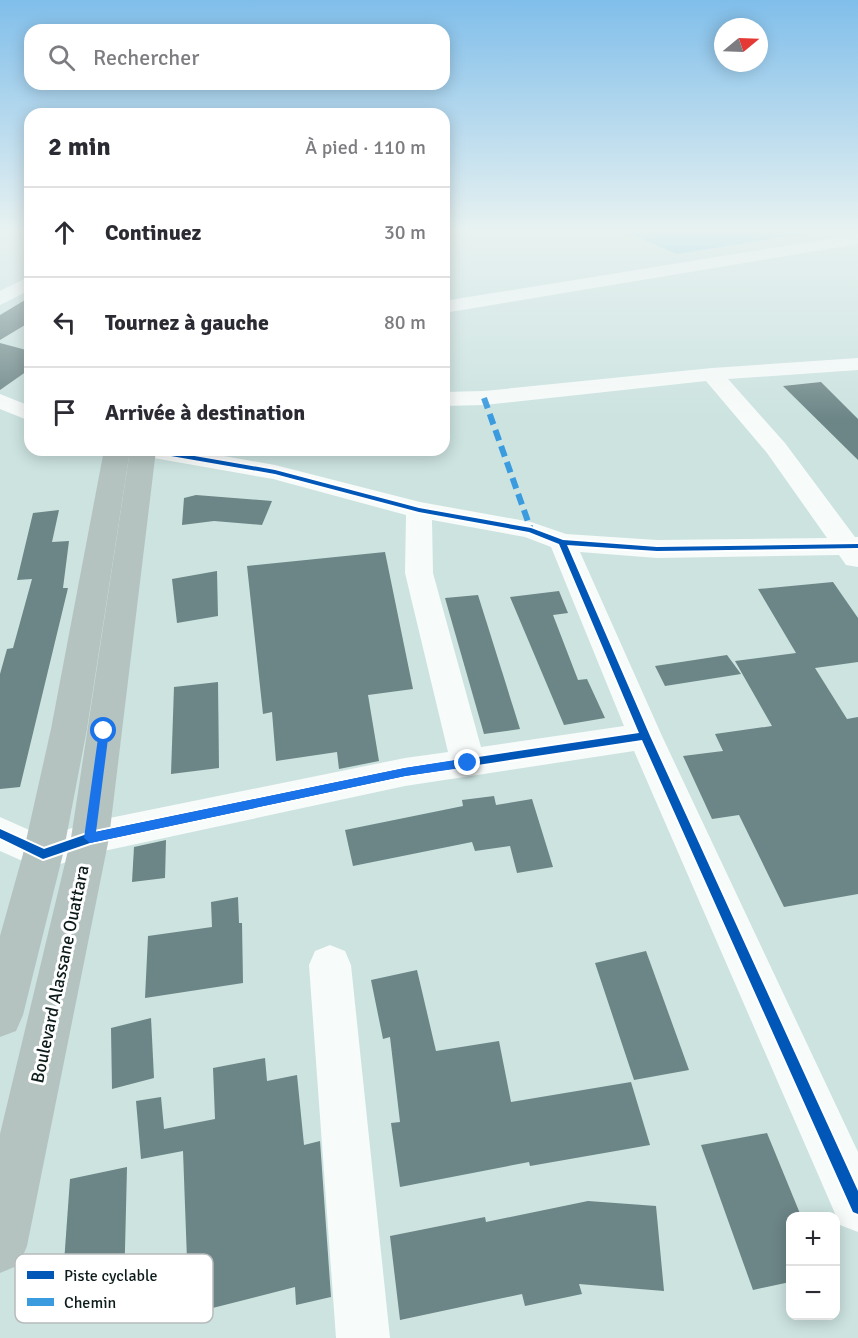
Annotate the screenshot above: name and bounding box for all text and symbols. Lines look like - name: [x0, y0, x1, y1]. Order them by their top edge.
- north arrow: [714, 18, 768, 72]
- search box: [24, 24, 450, 90]
- icon: search: [45, 41, 78, 74]
- text: Rechercher: [93, 44, 199, 71]
- text: 2 min: [48, 131, 111, 163]
- text: À pied · 110 m: [305, 135, 426, 160]
- icon: ahead: [48, 216, 81, 249]
- text: Continuez: [105, 219, 201, 246]
- text: 30 m: [384, 220, 426, 245]
- icon: left: [48, 306, 81, 339]
- text: Tournez à gauche: [105, 309, 269, 336]
- text: 80 m: [384, 310, 426, 335]
- icon: arrive: [48, 396, 81, 429]
- text: Arrivée à destination: [105, 399, 305, 426]
- route start: [90, 717, 116, 743]
- route end: [454, 749, 480, 775]
- street label: Boulevard Alassane Ouattara: [26, 863, 94, 1085]
- map controls: [786, 1212, 840, 1320]
- button: +: [786, 1212, 840, 1266]
- legend: [15, 1254, 213, 1323]
- text: Piste cyclable: [64, 1266, 158, 1286]
- button: −: [786, 1266, 840, 1320]
- text: Chemin: [64, 1293, 116, 1313]

